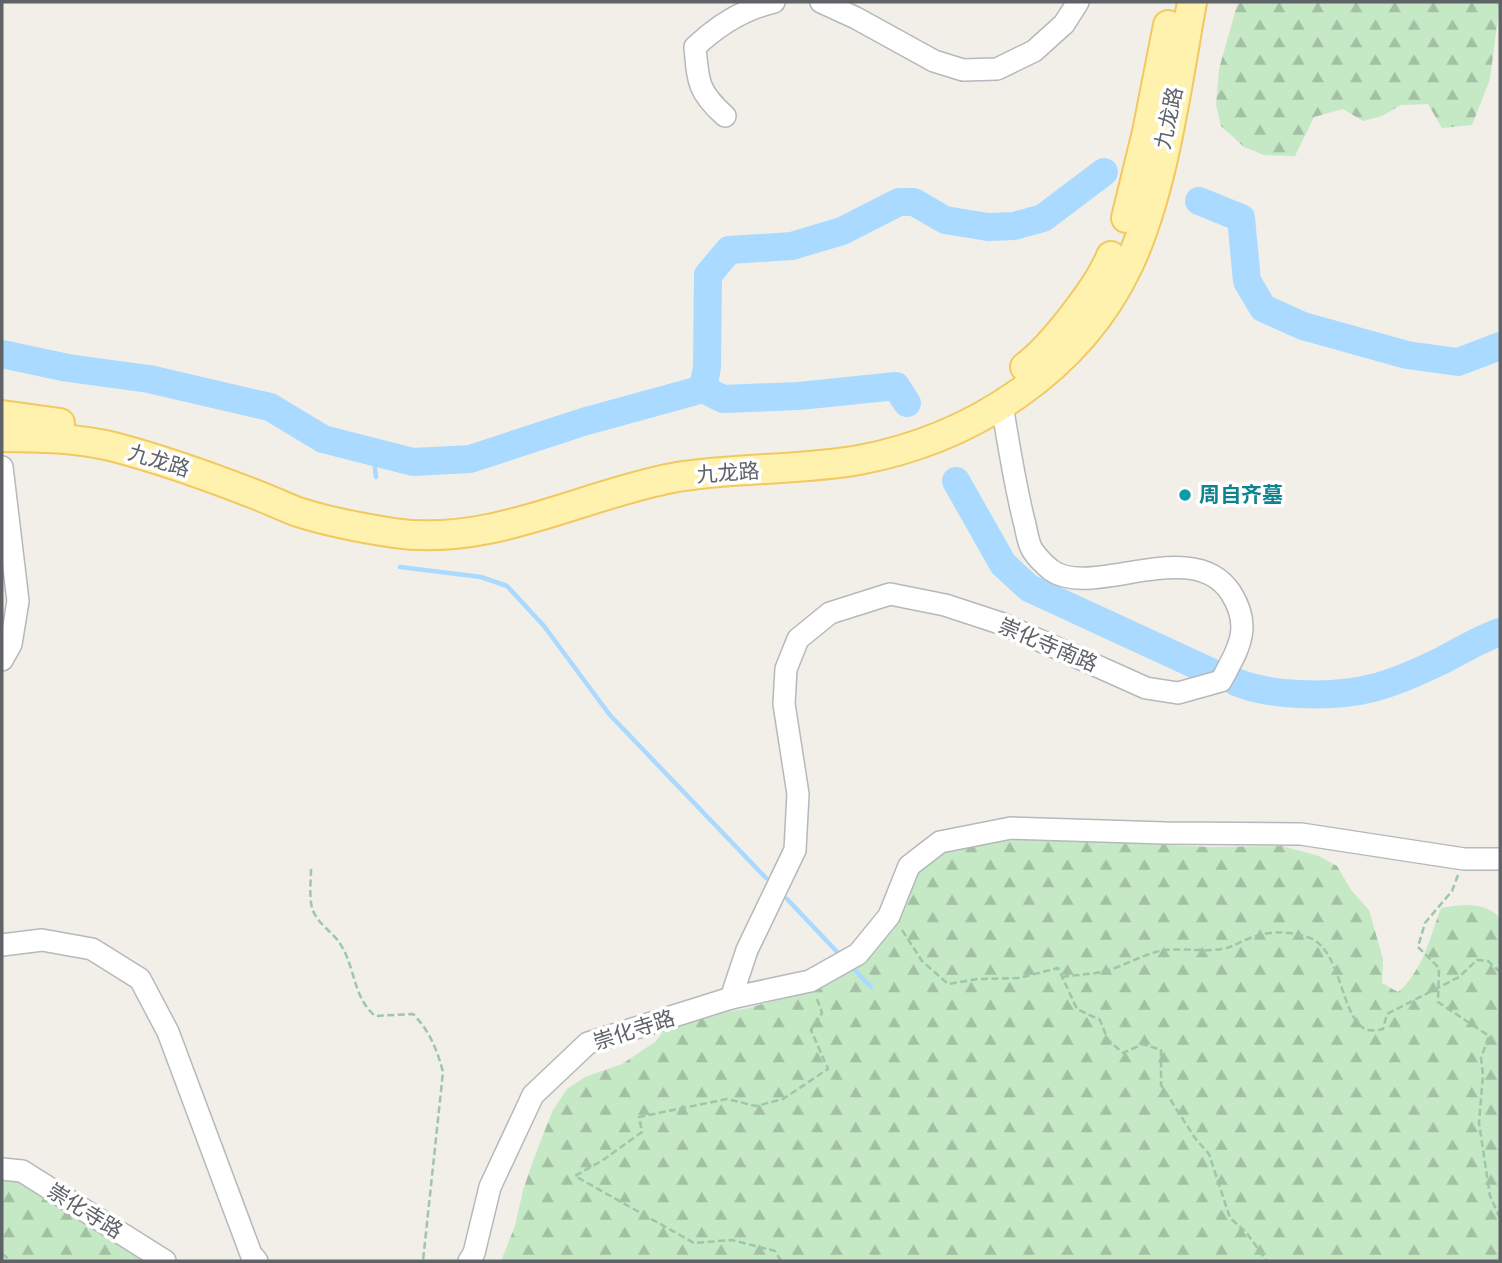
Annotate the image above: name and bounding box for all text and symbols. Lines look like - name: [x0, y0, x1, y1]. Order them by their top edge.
- street label: 九龙路: [1148, 84, 1190, 152]
- street label: 九龙路: [124, 437, 194, 485]
- street label: 九龙路: [696, 456, 760, 490]
- place label: 周自齐墓: [1199, 480, 1283, 510]
- marker: 周自齐墓: [1177, 487, 1193, 503]
- street label: 崇化寺南路: [994, 611, 1102, 679]
- street label: 崇化寺路: [589, 1003, 679, 1057]
- street label: 崇化寺路: [41, 1176, 129, 1246]

